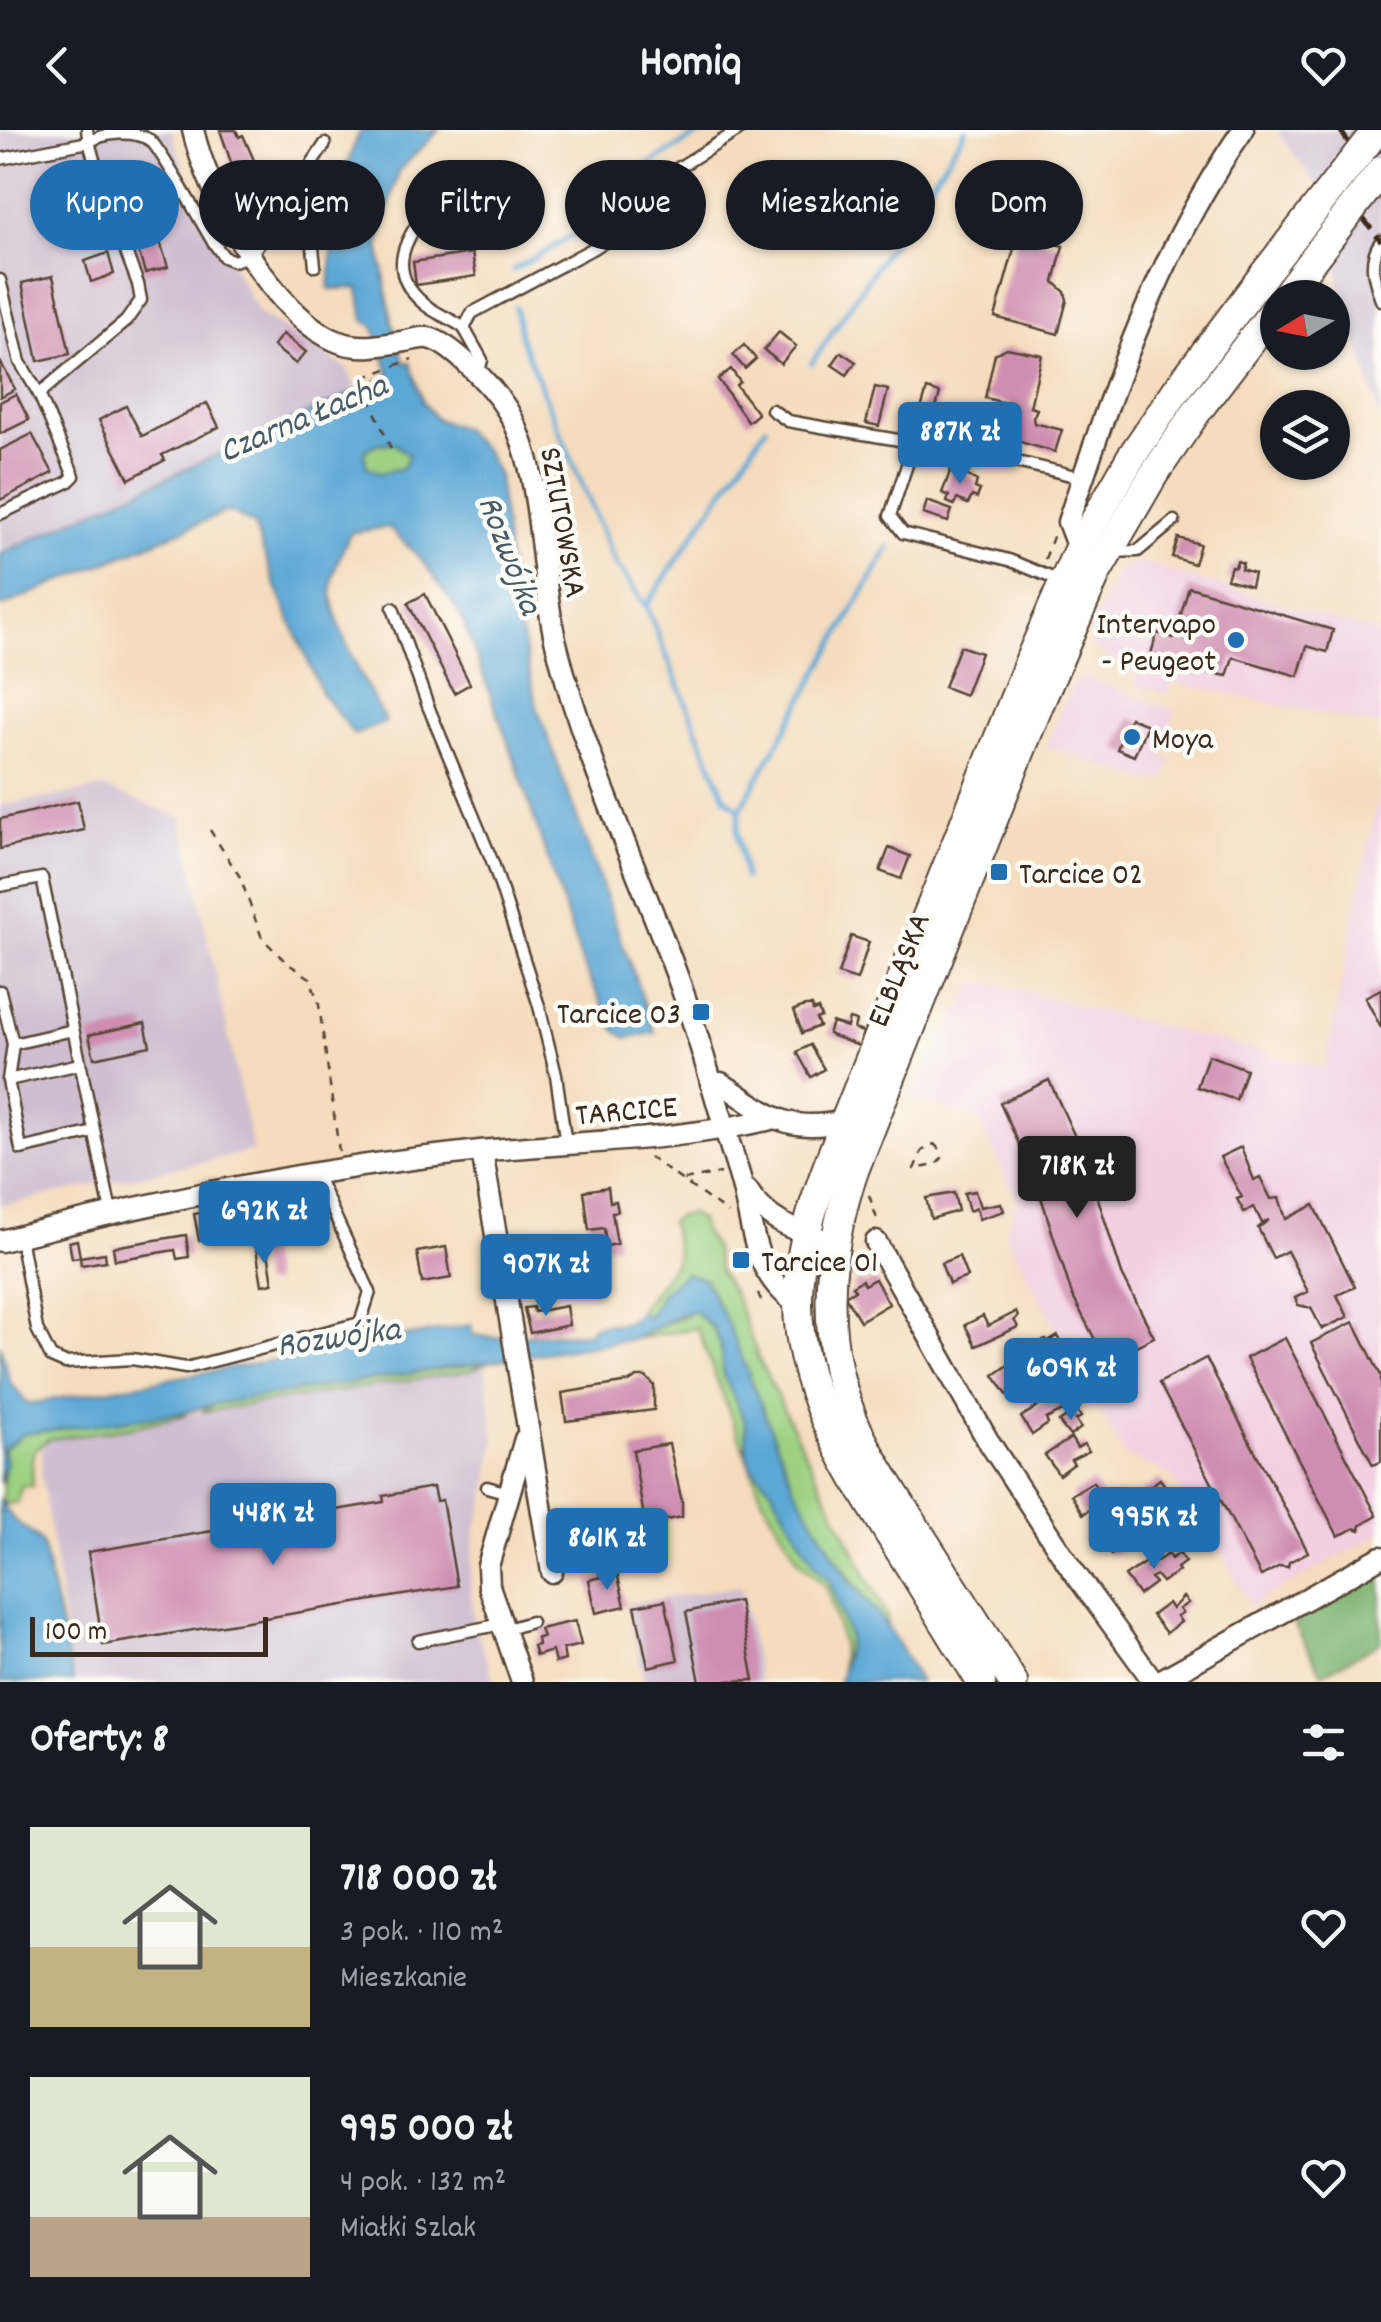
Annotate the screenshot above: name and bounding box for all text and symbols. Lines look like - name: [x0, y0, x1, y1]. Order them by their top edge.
- text: Homiq: [639, 33, 742, 97]
- icon: back: [30, 38, 85, 93]
- icon: heart: [1296, 38, 1351, 93]
- chip: Kupno: [30, 160, 179, 250]
- chip: Wynajem: [199, 160, 385, 250]
- chip: Filtry: [405, 160, 545, 250]
- chip: Nowe: [565, 160, 706, 250]
- chip: Mieszkanie: [726, 160, 935, 250]
- chip: Dom: [955, 160, 1083, 250]
- north arrow: [1260, 280, 1350, 370]
- map controls: [1260, 280, 1350, 480]
- water label: Czarna Łacha: [212, 362, 397, 478]
- button: layers: [1260, 390, 1350, 480]
- pin: 887K zł: [868, 402, 1052, 487]
- text: 887K zł: [920, 411, 1000, 457]
- street label: SZTUTOWSKA: [524, 444, 596, 602]
- water label: Rozwójka: [462, 489, 553, 624]
- place label: Intervapo - Peugeot: [1096, 604, 1216, 687]
- marker: Intervapo - Peugeot: [1225, 629, 1247, 651]
- place label: Moya: [1152, 719, 1214, 765]
- marker: Moya: [1121, 726, 1143, 748]
- place label: Tarcice 02: [1019, 854, 1143, 900]
- marker: Tarcice 02: [988, 861, 1010, 883]
- street label: ELBLĄSKA: [858, 907, 945, 1035]
- place label: Tarcice 03: [557, 994, 681, 1040]
- marker: Tarcice 03: [690, 1001, 712, 1023]
- street label: TARCICE: [574, 1087, 680, 1141]
- pin: 718K zł: [985, 1136, 1169, 1221]
- text: 718K zł: [1040, 1145, 1114, 1191]
- pin: 692K zł: [172, 1181, 356, 1266]
- text: 692K zł: [221, 1190, 307, 1236]
- pin: 907K zł: [454, 1234, 638, 1319]
- place label: Tarcice 01: [761, 1242, 878, 1288]
- text: 907K zł: [503, 1243, 589, 1289]
- marker: Tarcice 01: [730, 1249, 752, 1271]
- water label: Rozwójka: [274, 1306, 405, 1373]
- pin: 609K zł: [979, 1338, 1163, 1423]
- text: 609K zł: [1026, 1347, 1116, 1393]
- pin: 448K zł: [181, 1483, 365, 1568]
- pin: 995K zł: [1062, 1487, 1246, 1572]
- text: 448K zł: [232, 1492, 314, 1538]
- text: 995K zł: [1111, 1496, 1197, 1542]
- pin: 861K zł: [515, 1508, 699, 1593]
- text: 861K zł: [568, 1517, 646, 1563]
- scale bar: [30, 1612, 268, 1656]
- text: 100 m: [45, 1614, 107, 1654]
- text: Oferty: 8: [30, 1712, 169, 1772]
- icon: filters: [1296, 1715, 1351, 1770]
- text: 718 000 zł: [340, 1851, 497, 1911]
- icon: home: [110, 1867, 230, 1987]
- icon: heart: [1296, 1900, 1351, 1955]
- text: 3 pok. · 110 m²: [340, 1911, 503, 1957]
- text: Mieszkanie: [340, 1957, 467, 2003]
- text: 995 000 zł: [340, 2101, 512, 2161]
- icon: home: [110, 2117, 230, 2237]
- icon: heart: [1296, 2150, 1351, 2205]
- text: 4 pok. · 132 m²: [340, 2161, 506, 2207]
- text: Miałki Szlak: [340, 2207, 476, 2253]

